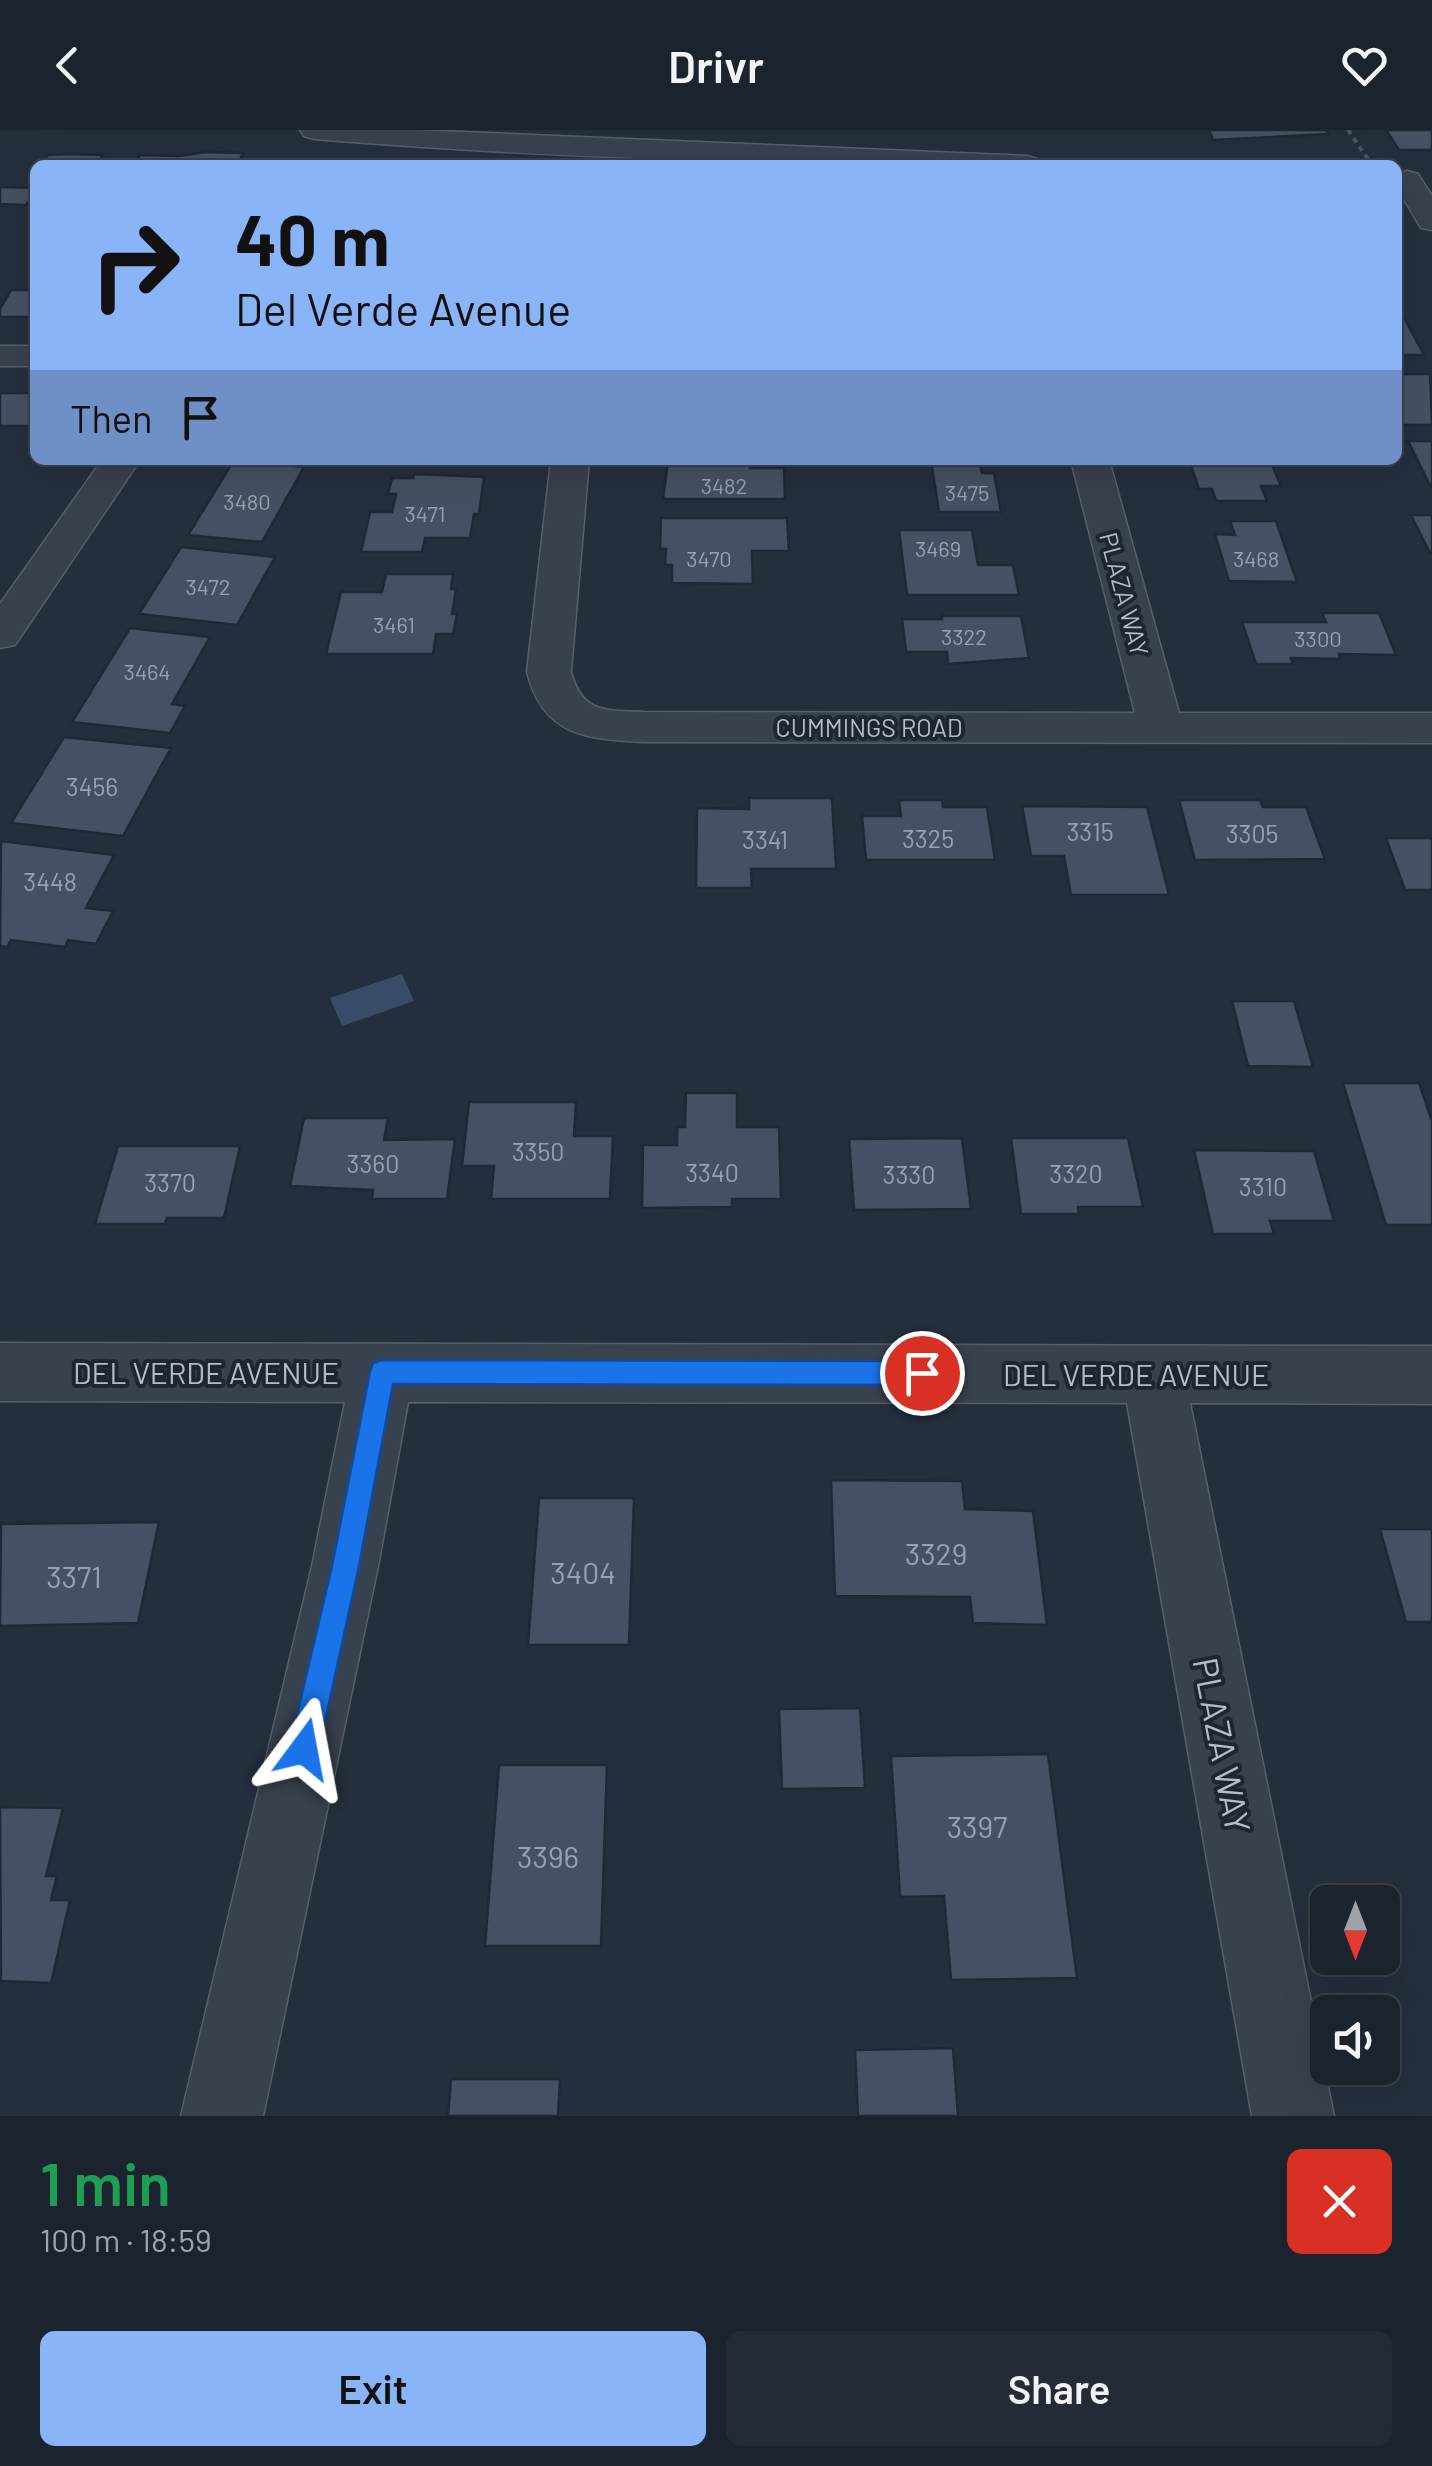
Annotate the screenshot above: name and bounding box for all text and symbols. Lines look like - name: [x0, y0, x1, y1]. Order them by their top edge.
- icon: back: [40, 38, 95, 93]
- text: Drivr: [668, 38, 764, 92]
- icon: heart: [1337, 38, 1392, 93]
- text: 40 m: [235, 196, 390, 280]
- icon: right: [70, 200, 200, 330]
- text: Del Verde Avenue: [235, 281, 571, 335]
- icon: arrive: [173, 390, 228, 445]
- text: Then: [70, 395, 153, 441]
- house number: 3482: [701, 472, 747, 498]
- house number: 3475: [945, 479, 989, 505]
- house number: 3480: [223, 488, 271, 514]
- house number: 3471: [405, 500, 445, 526]
- street label: PLAZA WAY: [1094, 529, 1156, 659]
- house number: 3469: [915, 535, 961, 561]
- house number: 3470: [686, 545, 732, 571]
- house number: 3468: [1233, 545, 1279, 571]
- house number: 3472: [186, 573, 231, 599]
- house number: 3461: [373, 611, 415, 637]
- house number: 3322: [941, 623, 987, 649]
- house number: 3300: [1294, 625, 1342, 651]
- house number: 3464: [124, 658, 170, 684]
- street label: CUMMINGS ROAD: [776, 712, 962, 742]
- house number: 3456: [66, 771, 118, 801]
- house number: 3315: [1066, 816, 1114, 846]
- house number: 3305: [1226, 818, 1278, 848]
- house number: 3325: [902, 823, 954, 853]
- house number: 3341: [742, 824, 788, 854]
- house number: 3448: [23, 866, 77, 896]
- house number: 3350: [512, 1136, 564, 1166]
- house number: 3360: [347, 1148, 399, 1178]
- house number: 3340: [685, 1157, 739, 1187]
- house number: 3320: [1049, 1158, 1103, 1188]
- house number: 3330: [883, 1159, 935, 1189]
- house number: 3370: [144, 1167, 196, 1197]
- house number: 3310: [1239, 1171, 1287, 1201]
- pin: [880, 1331, 965, 1416]
- icon: arrive: [895, 1346, 950, 1401]
- street label: DEL VERDE AVENUE: [73, 1354, 339, 1390]
- street label: DEL VERDE AVENUE: [1003, 1356, 1269, 1392]
- house number: 3329: [905, 1535, 967, 1571]
- house number: 3404: [550, 1554, 616, 1590]
- house number: 3371: [46, 1558, 102, 1594]
- street label: PLAZA WAY: [1185, 1654, 1261, 1836]
- position arrow: [252, 1697, 356, 1801]
- house number: 3397: [947, 1808, 1007, 1844]
- house number: 3396: [517, 1838, 579, 1874]
- north arrow: [1310, 1885, 1400, 1975]
- map controls: [1310, 1885, 1400, 2085]
- button: sound: [1310, 1995, 1400, 2085]
- text: 1 min: [40, 2146, 171, 2218]
- button: close: [1287, 2149, 1392, 2254]
- text: 100 m · 18:59: [40, 2220, 212, 2258]
- button: Exit: [40, 2331, 706, 2446]
- button: Share: [726, 2331, 1392, 2446]

